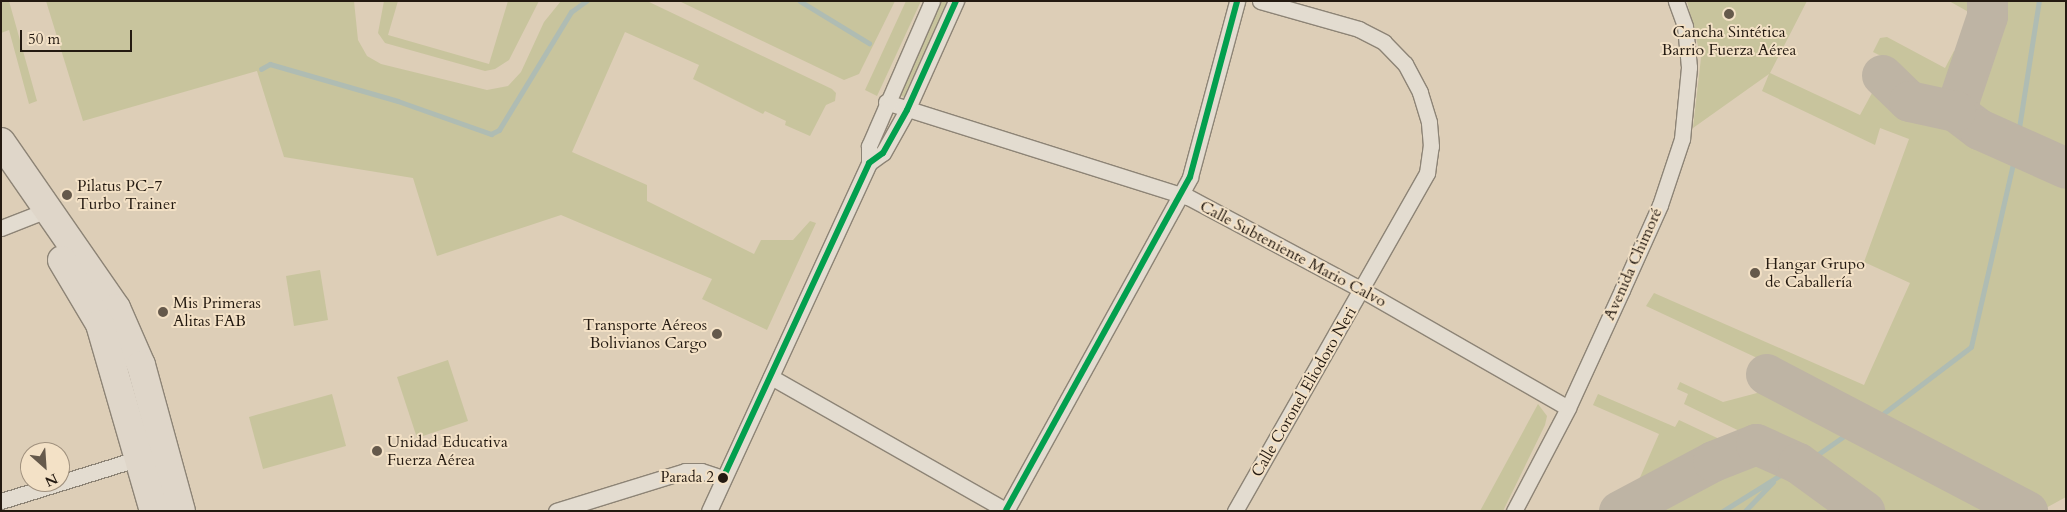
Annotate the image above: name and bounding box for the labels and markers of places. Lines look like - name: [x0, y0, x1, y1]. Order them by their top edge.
- marker: Cancha Sintética Barrio Fuerza Aérea: [1723, 8, 1735, 20]
- place label: Cancha Sintética Barrio Fuerza Aérea: [1662, 22, 1796, 60]
- place label: Pilatus PC-7 Turbo Trainer: [77, 176, 176, 214]
- marker: Pilatus PC-7 Turbo Trainer: [61, 189, 73, 201]
- place label: Hangar Grupo de Caballería: [1765, 254, 1865, 292]
- marker: Hangar Grupo de Caballería: [1749, 267, 1761, 279]
- place label: Mis Primeras Alitas FAB: [173, 293, 261, 331]
- marker: Mis Primeras Alitas FAB: [157, 306, 169, 318]
- place label: Transporte Aéreos Bolivianos Cargo: [583, 315, 707, 353]
- marker: Transporte Aéreos Bolivianos Cargo: [711, 328, 723, 340]
- place label: Unidad Educativa Fuerza Aérea: [387, 432, 508, 470]
- marker: Unidad Educativa Fuerza Aérea: [371, 445, 383, 457]
- place label: Parada 2: [661, 469, 714, 487]
- marker: Parada 2: [718, 473, 728, 483]

